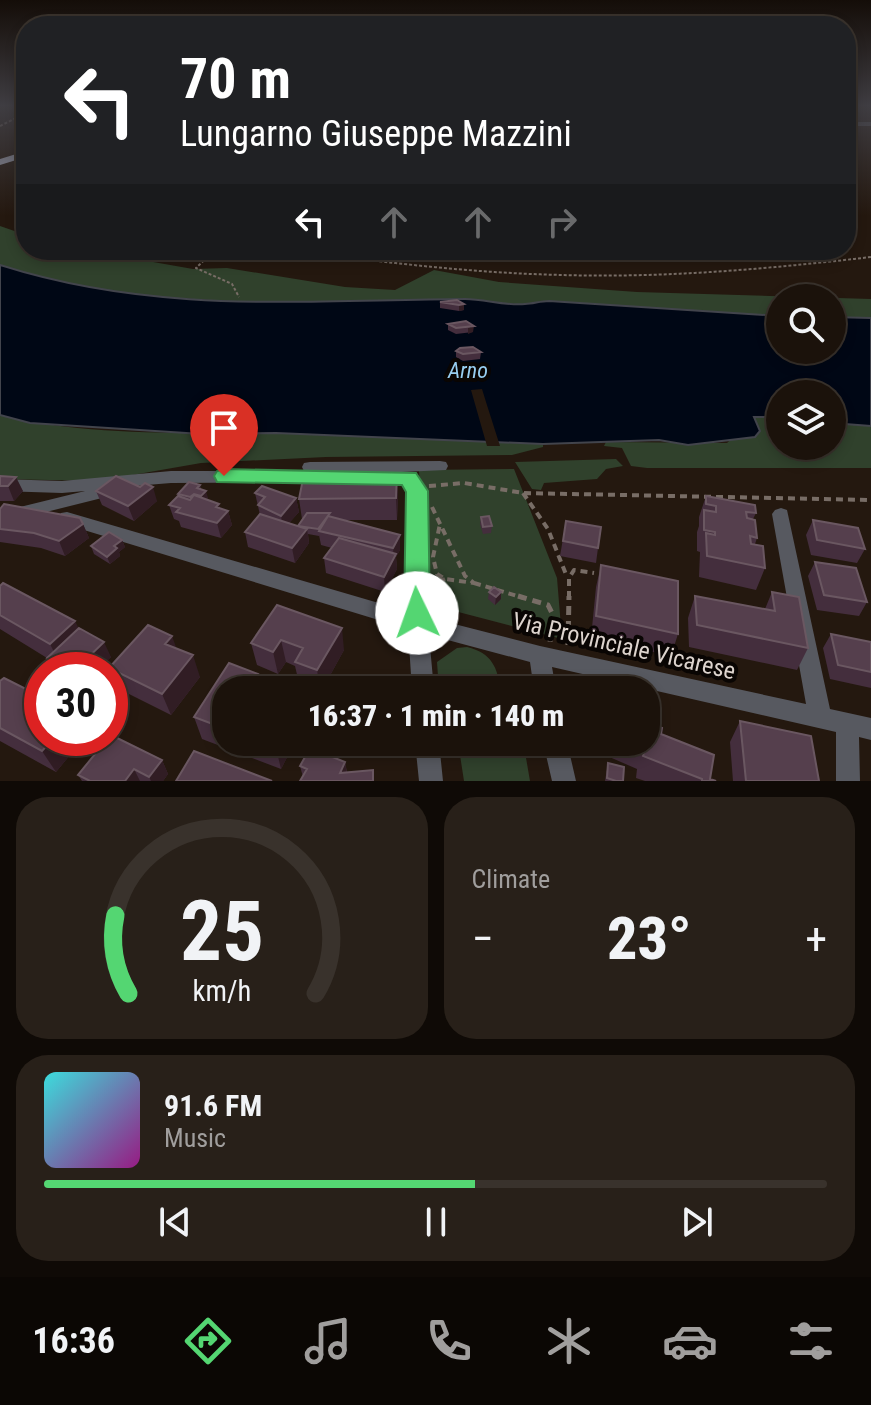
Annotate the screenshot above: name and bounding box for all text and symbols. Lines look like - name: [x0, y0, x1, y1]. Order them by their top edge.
- text: 70 m: [180, 46, 291, 112]
- icon: left: [48, 48, 152, 152]
- text: Lungarno Giuseppe Mazzini: [180, 113, 572, 155]
- icon: left: [288, 200, 332, 244]
- icon: ahead: [372, 200, 416, 244]
- icon: ahead: [456, 200, 500, 244]
- icon: right: [540, 200, 584, 244]
- map controls: [766, 284, 846, 460]
- button: search: [766, 284, 846, 364]
- water label: Arno: [447, 358, 488, 383]
- button: layers: [766, 380, 846, 460]
- pin: [190, 394, 258, 476]
- icon: arrive: [202, 406, 246, 450]
- position arrow: [375, 571, 459, 655]
- street label: Via Provinciale Vicarese: [510, 607, 738, 685]
- speed limit sign: 30: [24, 652, 128, 756]
- text: 16:37 · 1 min · 140 m: [308, 698, 564, 733]
- text: Climate: [472, 864, 550, 894]
- text: 25: [180, 883, 264, 980]
- text: 23°: [607, 903, 692, 974]
- text: −: [472, 913, 494, 965]
- text: +: [805, 913, 827, 965]
- text: km/h: [192, 974, 251, 1008]
- text: 91.6 FM: [164, 1088, 262, 1123]
- text: Music: [164, 1123, 226, 1153]
- icon: previous: [153, 1200, 197, 1244]
- icon: pause: [414, 1200, 458, 1244]
- icon: next: [675, 1200, 719, 1244]
- icon: directions: [180, 1313, 236, 1369]
- icon: music: [300, 1313, 356, 1369]
- icon: phone: [421, 1313, 477, 1369]
- icon: climate: [541, 1313, 597, 1369]
- icon: car: [662, 1313, 718, 1369]
- icon: filters: [783, 1313, 839, 1369]
- text: 16:36: [32, 1320, 115, 1362]

